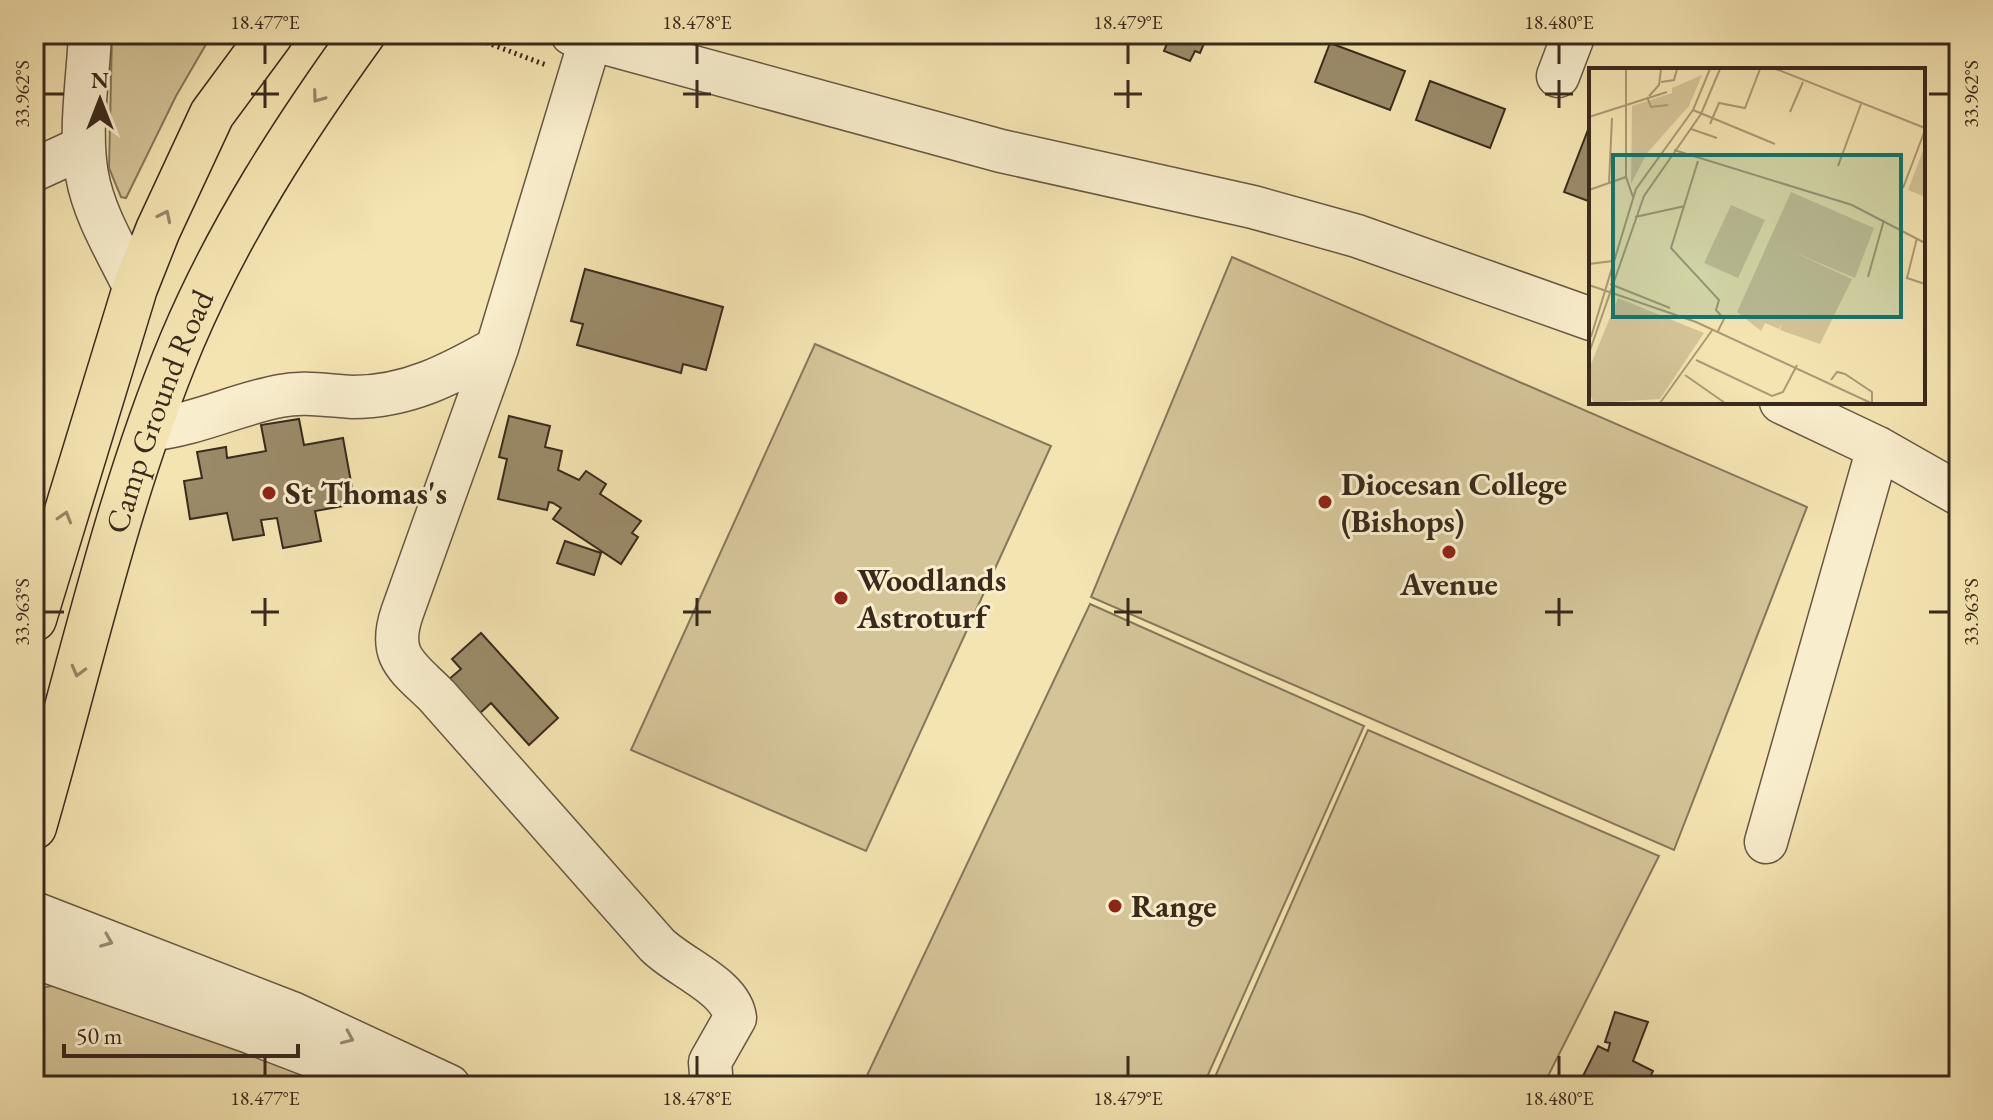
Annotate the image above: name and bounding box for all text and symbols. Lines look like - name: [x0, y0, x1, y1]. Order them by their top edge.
- text: 18.477°E: [230, 9, 300, 35]
- text: 18.478°E: [662, 9, 732, 35]
- text: 18.479°E: [1093, 9, 1163, 35]
- text: 18.480°E: [1524, 9, 1594, 35]
- text: 33.962°S: [9, 60, 35, 128]
- north arrow: [60, 60, 140, 140]
- text: 33.962°S: [1958, 60, 1984, 128]
- text: N: [91, 66, 109, 95]
- inset map: [1589, 68, 1925, 404]
- one-way arrow: [313, 89, 328, 103]
- one-way arrow: [155, 210, 171, 225]
- street label: Camp Ground Road: [95, 282, 224, 538]
- place label: Diocesan College (Bishops): [1341, 463, 1567, 542]
- place label: St Thomas's: [285, 472, 447, 514]
- marker: St Thomas's: [260, 484, 278, 502]
- marker: Diocesan College (Bishops): [1316, 493, 1334, 511]
- one-way arrow: [56, 511, 72, 525]
- marker: Avenue: [1440, 543, 1458, 561]
- place label: Woodlands Astroturf: [856, 559, 1006, 638]
- place label: Avenue: [1399, 563, 1498, 605]
- text: 33.963°S: [9, 578, 35, 646]
- text: 33.963°S: [1958, 578, 1984, 646]
- marker: Woodlands Astroturf: [832, 589, 850, 607]
- one-way arrow: [71, 663, 88, 677]
- place label: Range: [1131, 885, 1217, 927]
- marker: Range: [1106, 897, 1124, 915]
- one-way arrow: [99, 931, 113, 947]
- scale bar: [64, 1008, 298, 1058]
- text: 50 m: [76, 1020, 123, 1051]
- one-way arrow: [339, 1029, 354, 1045]
- text: 18.477°E: [230, 1085, 300, 1111]
- text: 18.478°E: [662, 1085, 732, 1111]
- text: 18.479°E: [1093, 1085, 1163, 1111]
- text: 18.480°E: [1524, 1085, 1594, 1111]

